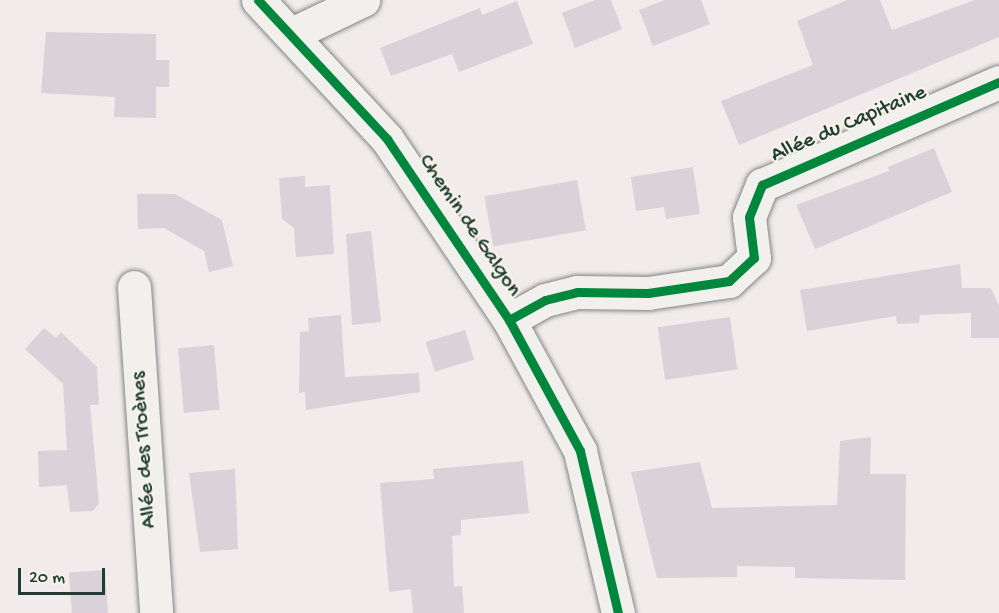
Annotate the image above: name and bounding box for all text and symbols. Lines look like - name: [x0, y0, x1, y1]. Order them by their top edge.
- street label: Allée du Capitaine: [767, 80, 931, 170]
- street label: Chemin de Galgon: [412, 150, 526, 302]
- street label: Allée des Troènes: [126, 371, 164, 529]
- scale bar: [21, 556, 108, 594]
- text: 20 m: [29, 568, 65, 589]

